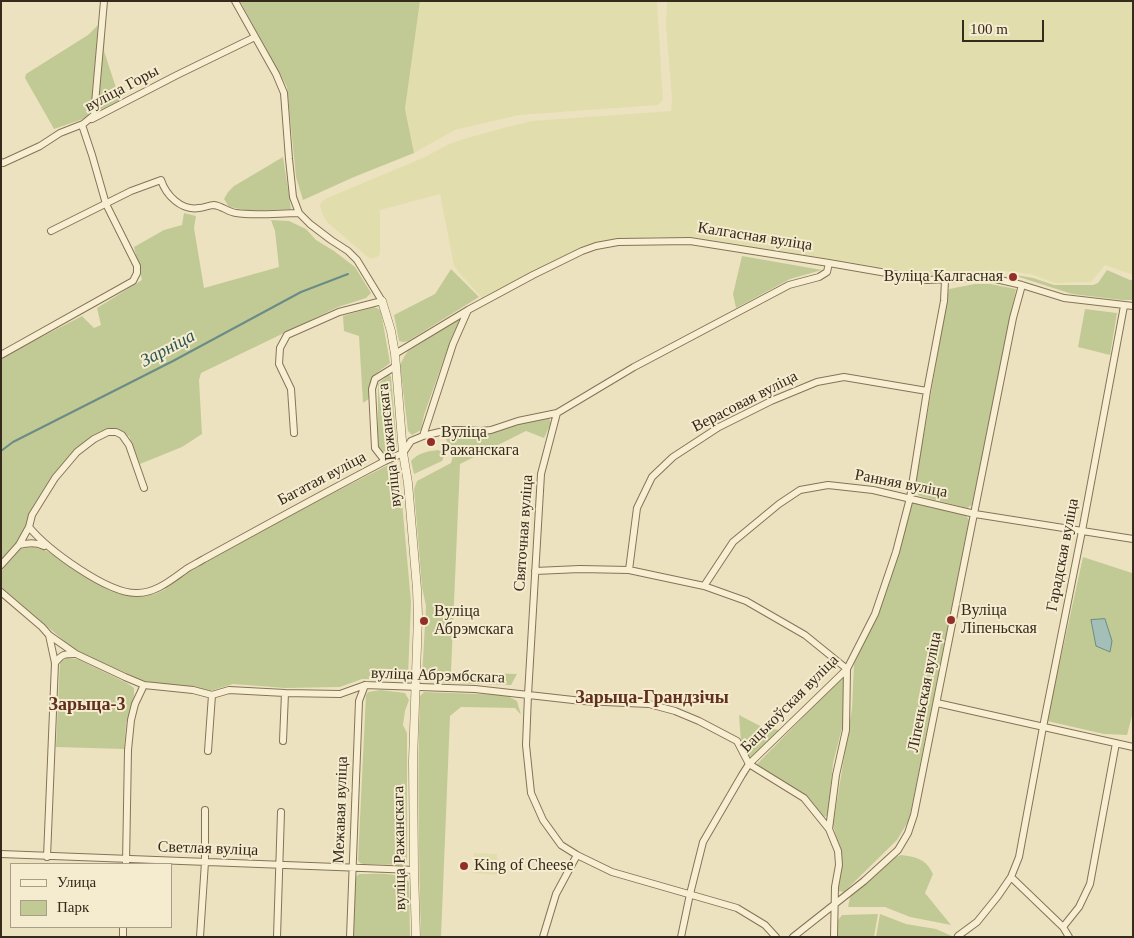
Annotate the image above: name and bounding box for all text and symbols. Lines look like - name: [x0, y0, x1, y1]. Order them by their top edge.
- scale bar: [964, 10, 1046, 42]
- text: 100 m: [970, 21, 1008, 37]
- street label: вуліца Горы: [82, 62, 162, 116]
- street label: Калгасная вуліца: [696, 218, 814, 256]
- place label: Вуліца Калгасная: [884, 267, 1003, 287]
- marker: Вуліца Калгасная: [1007, 271, 1019, 283]
- water label: Зарніца: [137, 326, 199, 372]
- street label: Верасовая вуліца: [689, 367, 801, 437]
- street label: вуліца Ражанскага: [374, 382, 406, 508]
- place label: Вуліца Ражанскага: [441, 423, 519, 461]
- marker: Вуліца Ражанскага: [425, 436, 437, 448]
- street label: Багатая вуліца: [274, 448, 370, 510]
- street label: Ранняя вуліца: [853, 466, 949, 502]
- street label: Святочная вуліца: [510, 474, 538, 592]
- street label: Гарадская вуліца: [1043, 497, 1083, 613]
- place label: Вуліца Ліпеньская: [961, 601, 1037, 639]
- place label: Вуліца Абрэмскага: [434, 602, 514, 640]
- marker: Вуліца Ліпеньская: [945, 614, 957, 626]
- marker: Вуліца Абрэмскага: [418, 615, 430, 627]
- street label: Ліпеньская вуліца: [904, 630, 946, 754]
- street label: Бацькоўская вуліца: [737, 651, 843, 757]
- street label: вуліца Абрэмбскага: [371, 664, 505, 688]
- district label: Зарыца-Грандзічы: [575, 687, 729, 709]
- district label: Зарыца-3: [49, 694, 125, 716]
- street label: Межавая вуліца: [330, 756, 352, 864]
- street label: вуліца Ражанскага: [389, 786, 411, 910]
- street label: Светлая вуліца: [157, 838, 259, 860]
- place label: King of Cheese: [474, 856, 574, 876]
- marker: King of Cheese: [458, 860, 470, 872]
- legend: [10, 863, 172, 928]
- text: Улица: [57, 874, 96, 890]
- text: Парк: [57, 899, 89, 915]

